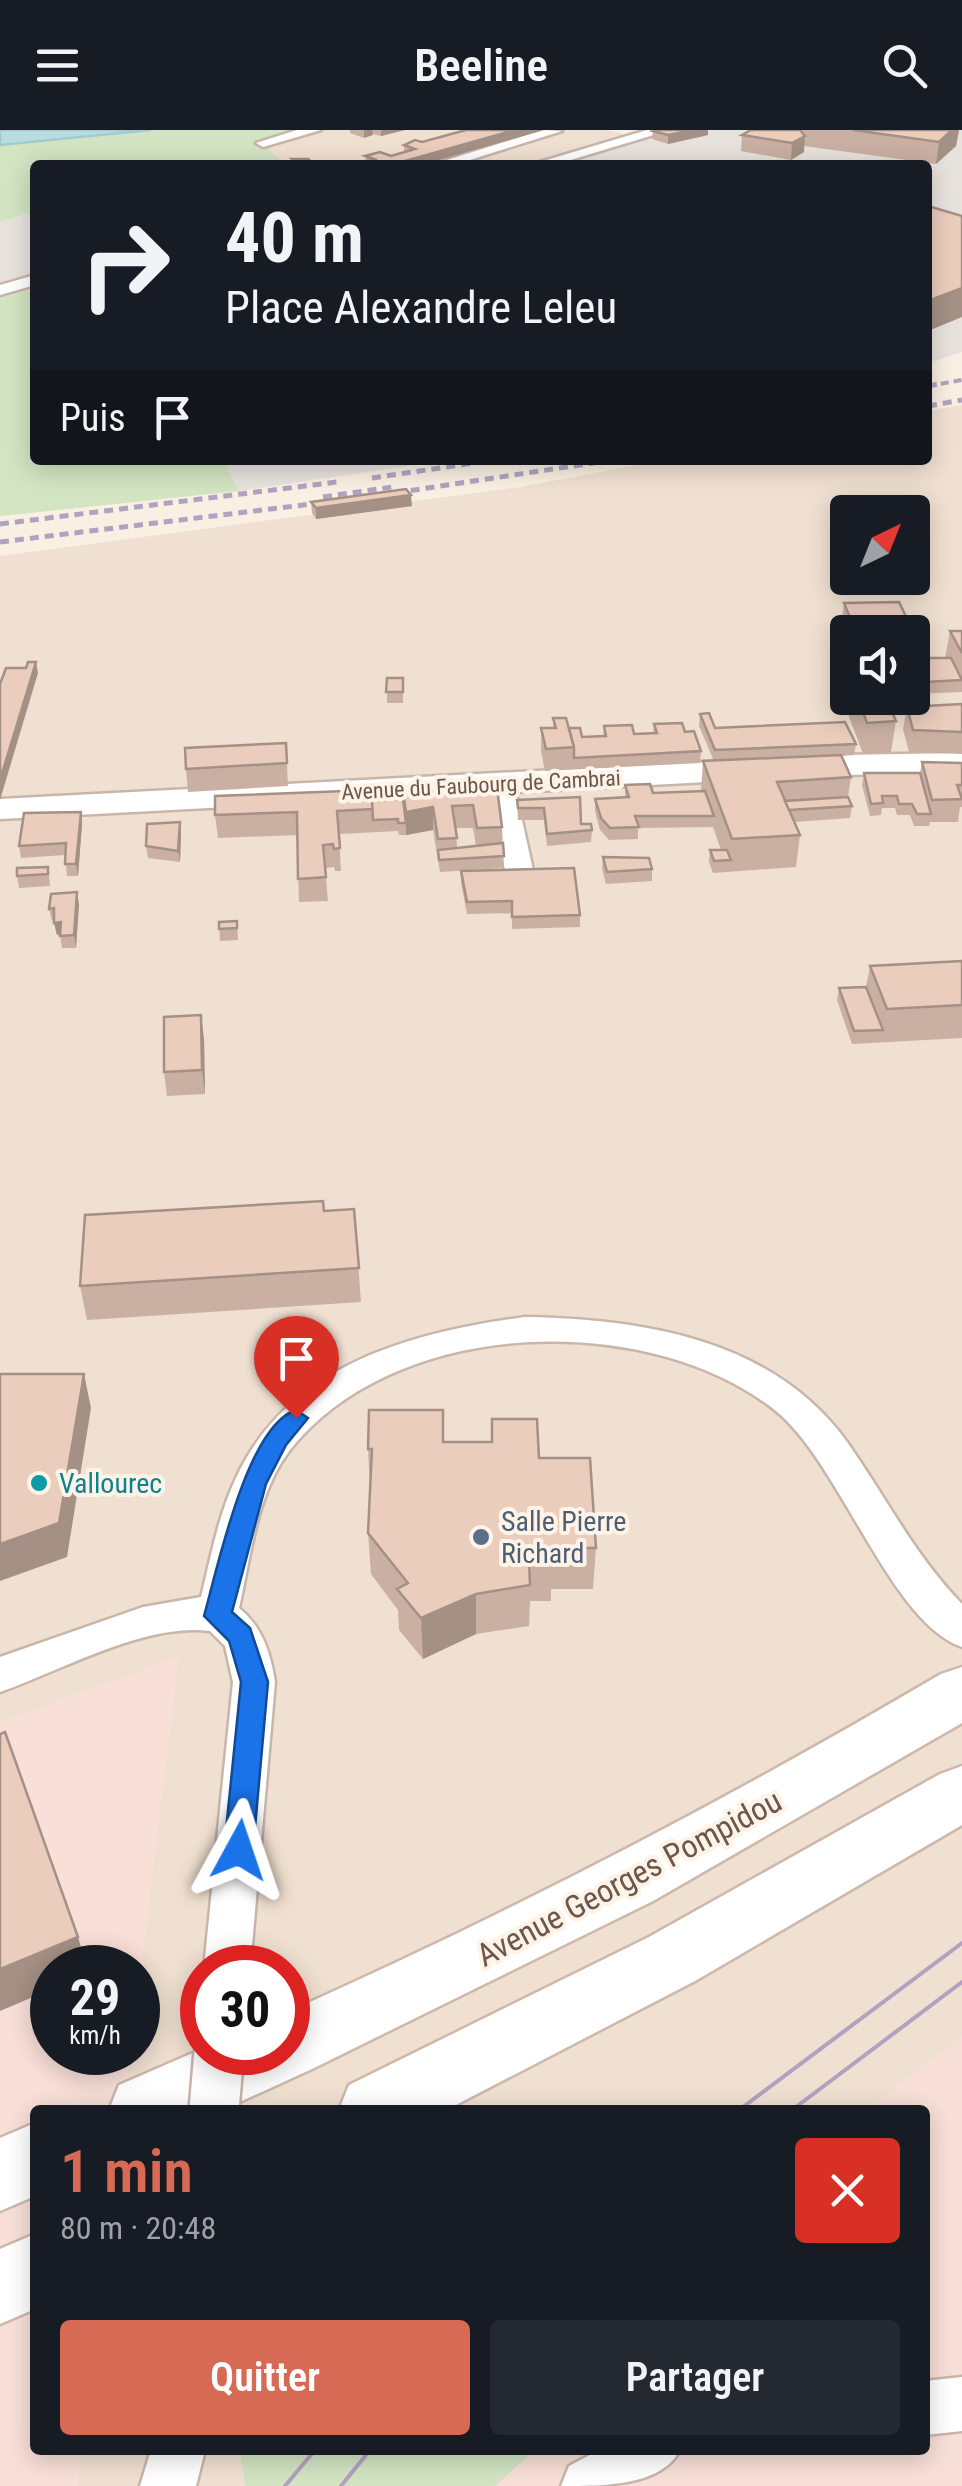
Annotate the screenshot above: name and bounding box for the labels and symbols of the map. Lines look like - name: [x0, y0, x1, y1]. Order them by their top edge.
- north arrow: [830, 495, 930, 595]
- street label: Avenue du Faubourg de Cambrai: [341, 765, 621, 805]
- pin: [254, 1316, 339, 1419]
- place label: Vallourec: [59, 1467, 162, 1500]
- marker: Vallourec: [28, 1472, 50, 1494]
- place label: Salle Pierre Richard: [501, 1505, 626, 1570]
- marker: Salle Pierre Richard: [470, 1526, 492, 1548]
- street label: Avenue Georges Pompidou: [470, 1781, 788, 1975]
- position arrow: [187, 1798, 291, 1902]
- speed limit sign: 30: [180, 1945, 310, 2075]

